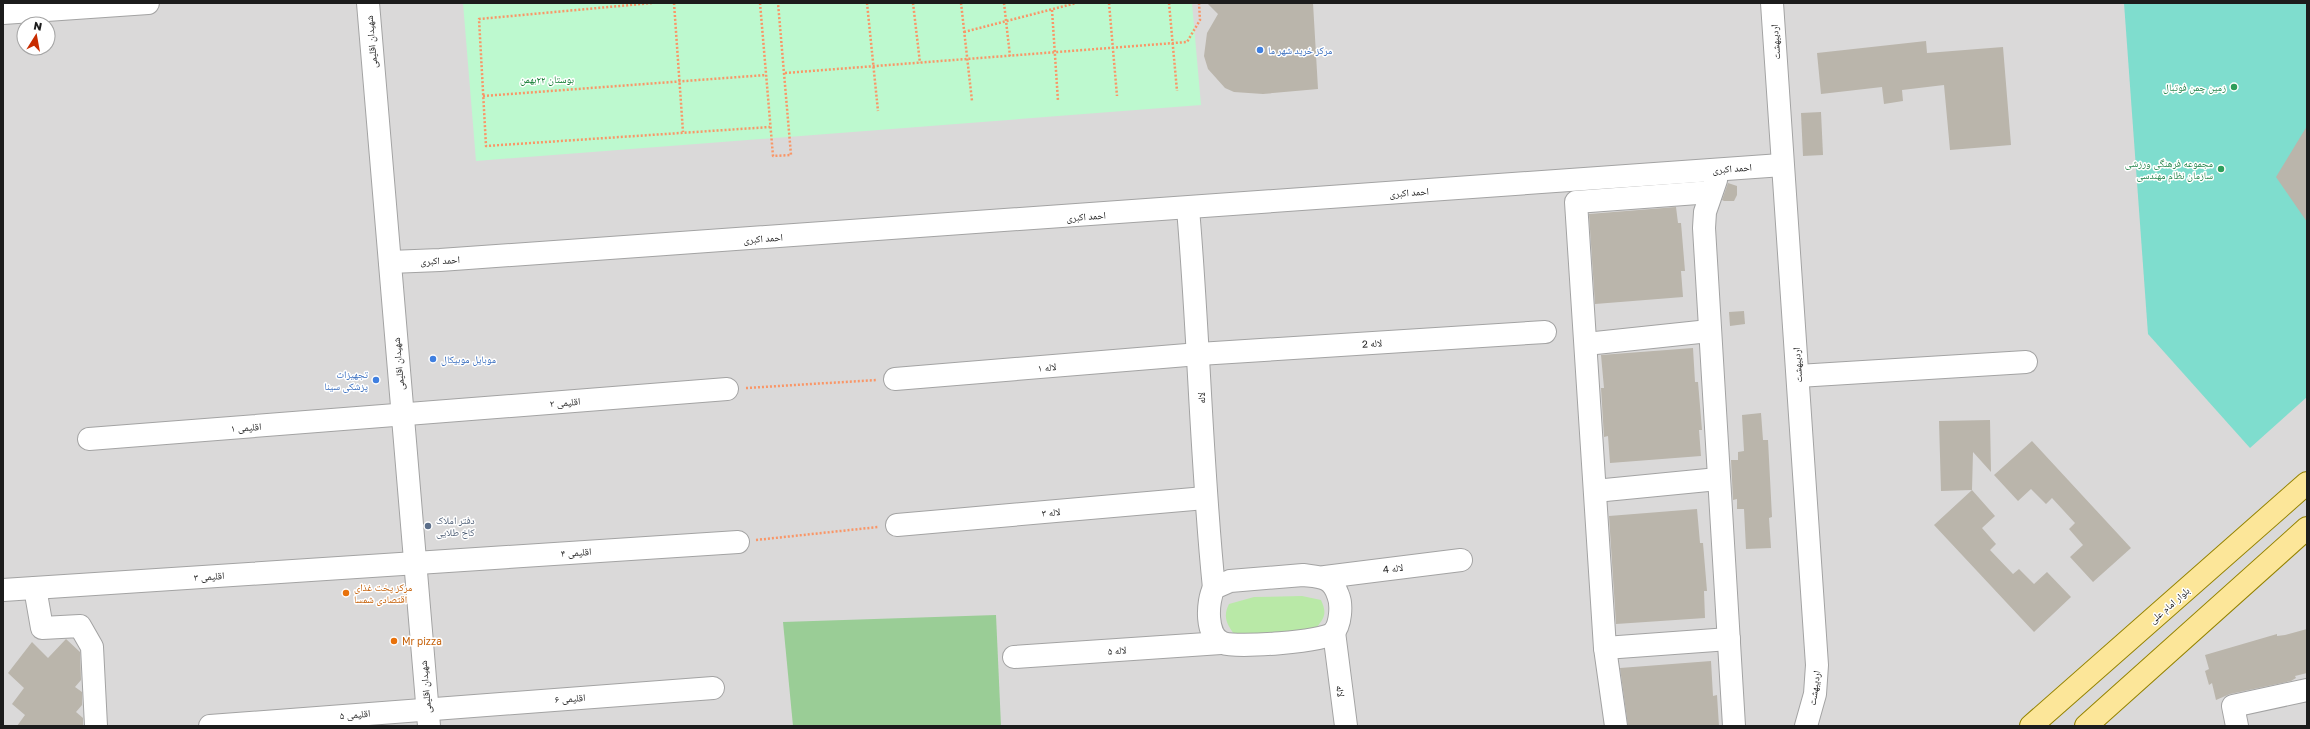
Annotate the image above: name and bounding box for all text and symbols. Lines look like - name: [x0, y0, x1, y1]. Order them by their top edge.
- street label: شهیدان اقلیمی: [363, 15, 380, 69]
- north arrow: [16, 16, 56, 56]
- text: N: [33, 19, 43, 33]
- street label: اردیبهشت: [1768, 24, 1783, 60]
- place label: مرکز خرید شهر ما: [1268, 44, 1333, 56]
- marker: مرکز خرید شهر ما: [1255, 45, 1265, 55]
- park label: بوستان ۲۲بهمن: [520, 73, 574, 86]
- place label: زمین چمن فوتبال: [2163, 81, 2226, 94]
- marker: زمین چمن فوتبال: [2229, 82, 2239, 92]
- place label: مجموعه فرهنگی ورزشی سازمان نظام مهندسی: [2125, 157, 2213, 183]
- street label: احمد اکبری: [1712, 161, 1752, 176]
- marker: مجموعه فرهنگی ورزشی سازمان نظام مهندسی: [2216, 164, 2226, 174]
- street label: احمد اکبری: [1389, 185, 1429, 200]
- street label: احمد اکبری: [1066, 209, 1106, 224]
- street label: احمد اکبری: [743, 231, 783, 246]
- street label: احمد اکبری: [420, 253, 460, 268]
- street label: لاله 2: [1362, 336, 1382, 350]
- street label: شهیدان اقلیمی: [390, 337, 407, 391]
- street label: اردیبهشت: [1790, 347, 1805, 383]
- place label: موبایل موبیکال: [441, 353, 496, 366]
- marker: موبایل موبیکال: [428, 354, 438, 364]
- street label: لاله ۱: [1037, 360, 1057, 374]
- place label: تجهیزات پزشکی سینا: [324, 368, 368, 393]
- marker: تجهیزات پزشکی سینا: [371, 375, 381, 385]
- street label: لاله: [1195, 392, 1207, 404]
- street label: اقلیمی ۲: [549, 395, 581, 410]
- street label: اقلیمی ۱: [230, 420, 262, 435]
- street label: لاله ۳: [1041, 505, 1061, 519]
- place label: دفتر املاک کاخ طلایی: [436, 514, 475, 539]
- marker: دفتر املاک کاخ طلایی: [423, 521, 433, 531]
- street label: اقلیمی ۴: [560, 545, 592, 560]
- street label: لاله 4: [1382, 561, 1404, 575]
- street label: اقلیمی ۳: [193, 569, 225, 584]
- place label: مرکز پخت غذای اقتصادی شمسا: [354, 581, 413, 606]
- street label: بلوار امام علی: [2146, 584, 2193, 627]
- marker: مرکز پخت غذای اقتصادی شمسا: [341, 588, 351, 598]
- place label: Mr pizza: [402, 635, 442, 647]
- marker: Mr pizza: [389, 636, 399, 646]
- street label: لاله ۵: [1107, 643, 1127, 657]
- street label: شهیدان اقلیمی: [417, 660, 434, 714]
- street label: اردیبهشت: [1806, 670, 1823, 706]
- street label: لاله: [1334, 684, 1348, 698]
- street label: اقلیمی ۶: [554, 691, 586, 706]
- street label: اقلیمی ۵: [339, 707, 371, 722]

